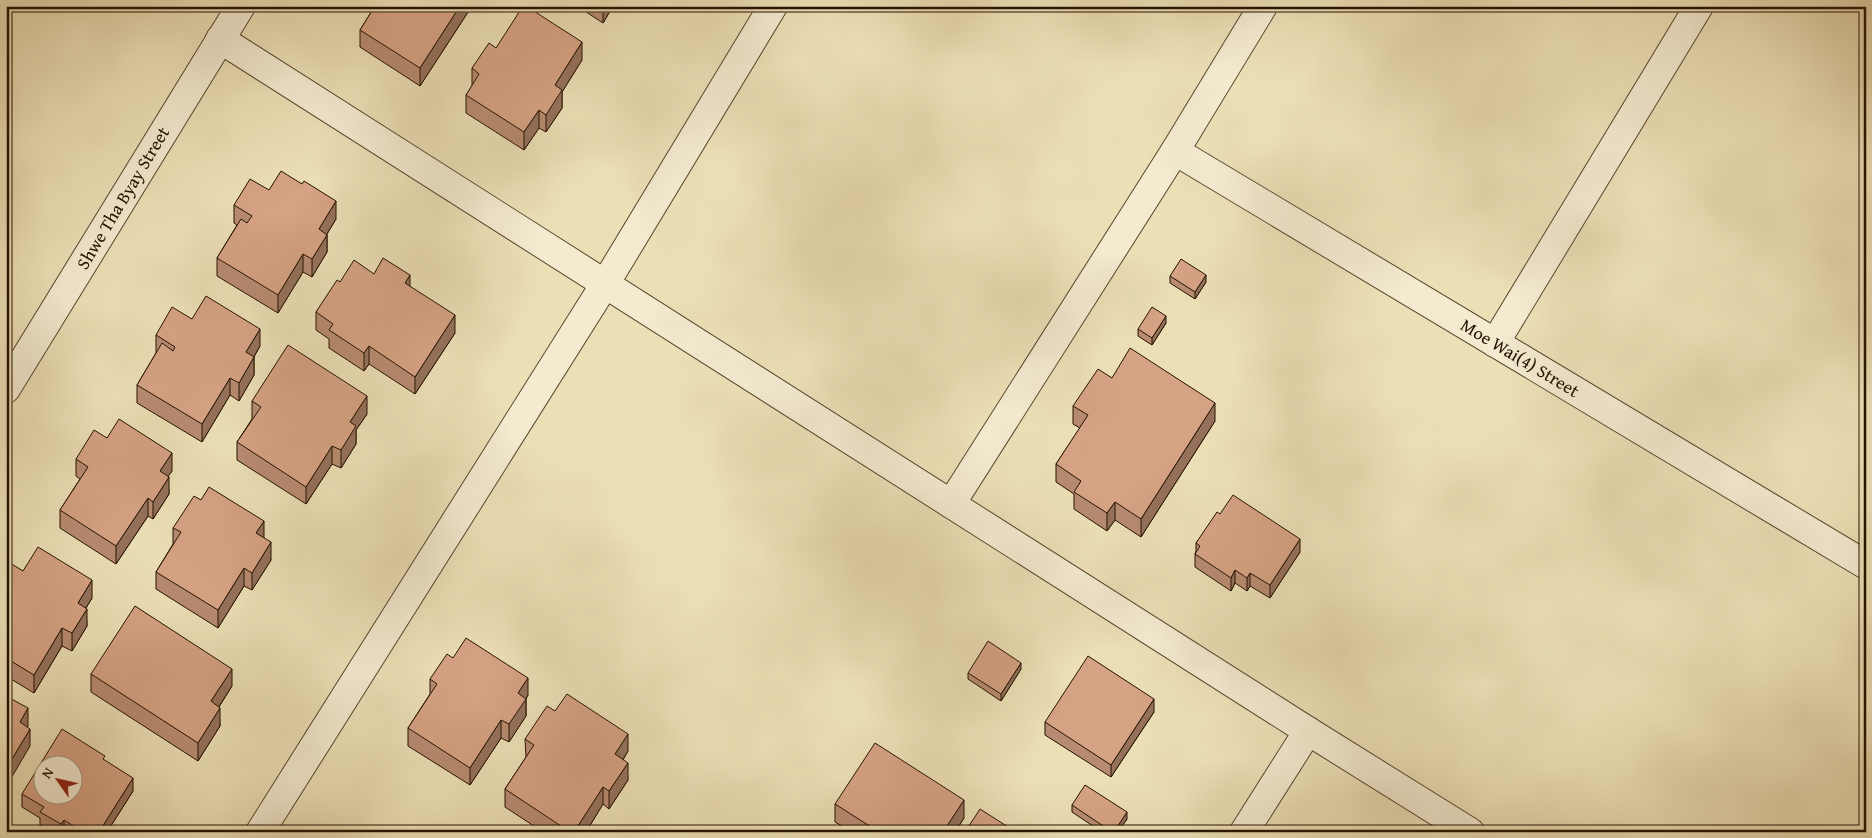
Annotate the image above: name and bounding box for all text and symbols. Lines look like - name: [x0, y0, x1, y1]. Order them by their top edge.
- street label: Shwe Tha Byay Street: [69, 121, 176, 274]
- street label: Moe Wai(4) Street: [1456, 311, 1585, 404]
- north arrow: [32, 756, 82, 806]
- text: N: [36, 763, 58, 782]

